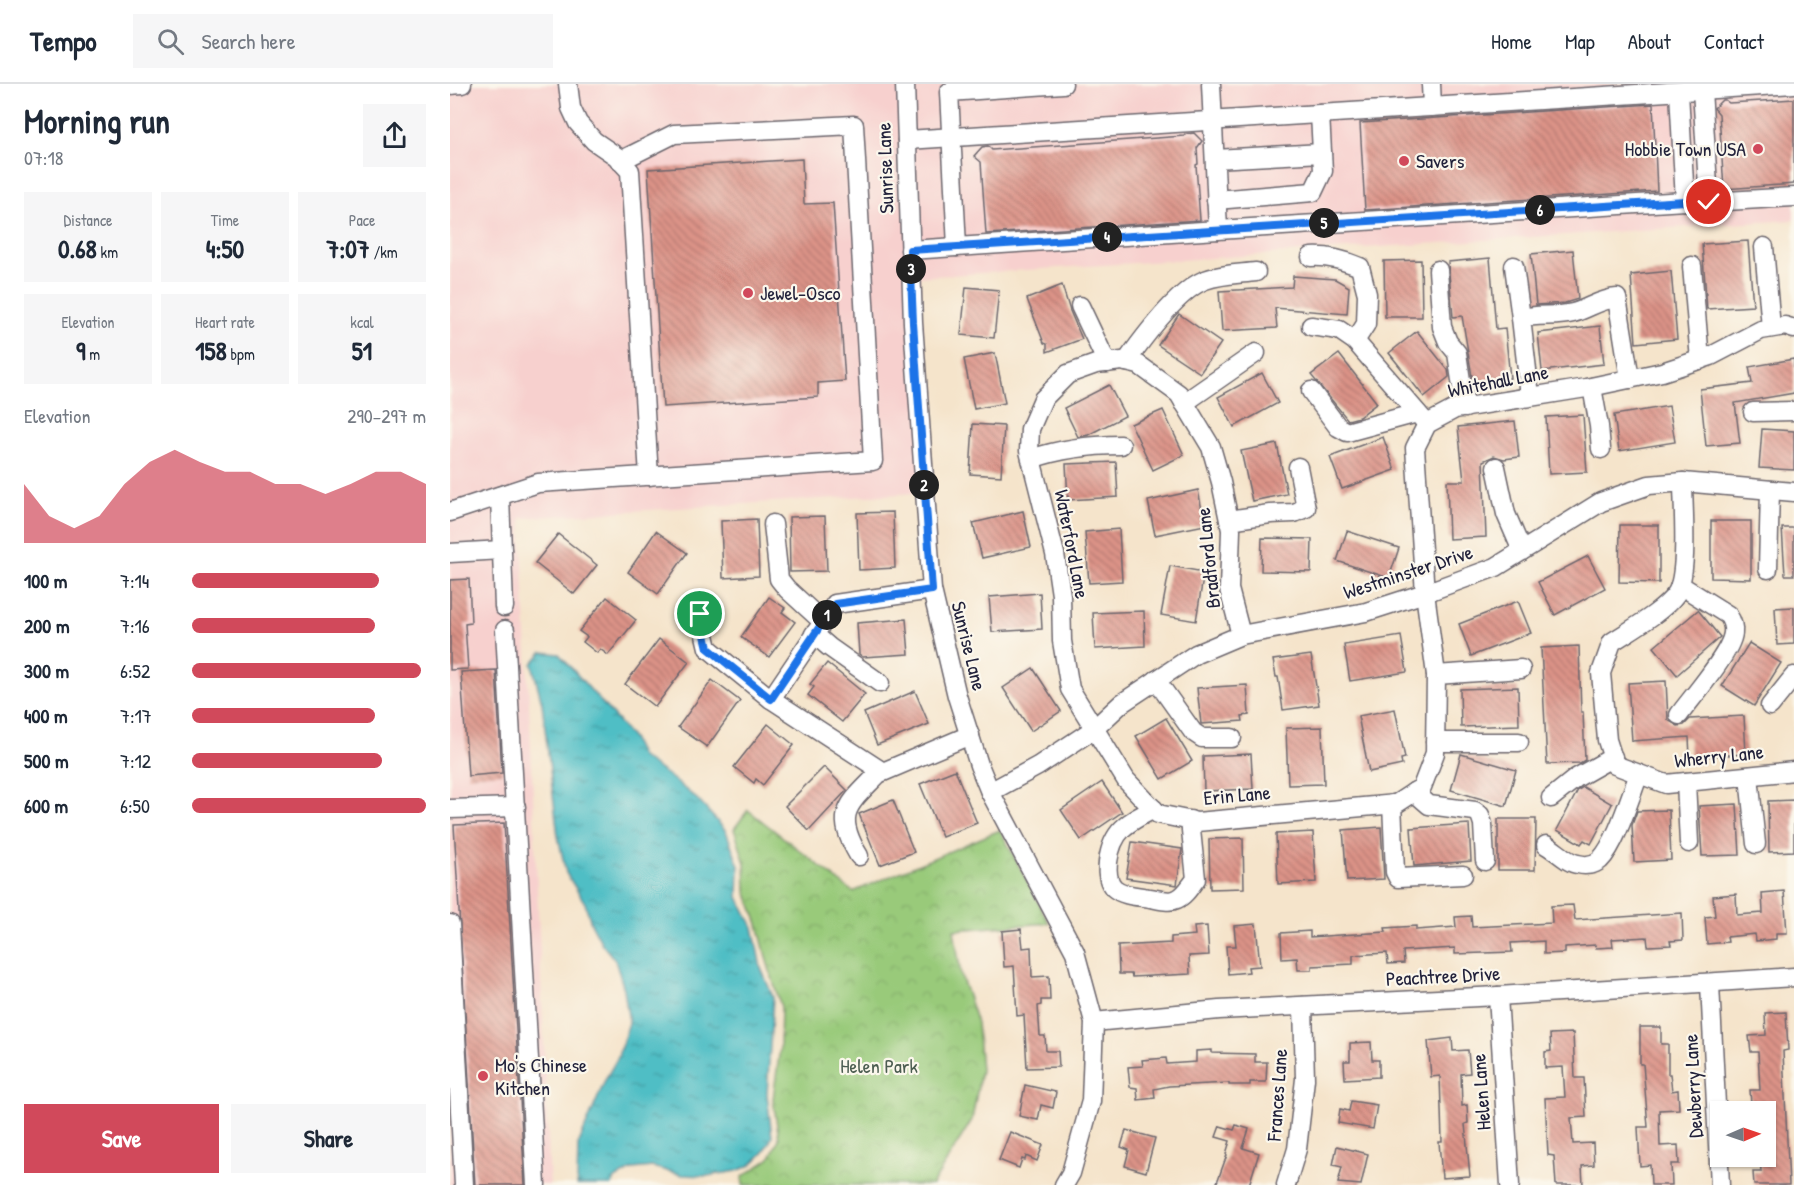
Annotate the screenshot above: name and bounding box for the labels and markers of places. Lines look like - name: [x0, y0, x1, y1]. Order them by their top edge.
- place label: Hobbie Town USA: [1625, 135, 1746, 162]
- marker: Hobbie Town USA: [1751, 142, 1765, 156]
- place label: Savers: [1416, 147, 1465, 174]
- marker: Savers: [1397, 154, 1411, 168]
- pin: [1683, 176, 1734, 227]
- pin: 6: [1525, 195, 1555, 225]
- pin: 5: [1309, 208, 1339, 238]
- pin: 4: [1092, 222, 1122, 252]
- pin: 3: [896, 254, 926, 284]
- place label: Jewel-Osco: [760, 279, 841, 306]
- marker: Jewel-Osco: [741, 286, 755, 300]
- pin: 2: [909, 470, 939, 500]
- pin: [674, 588, 725, 639]
- pin: 1: [812, 600, 842, 630]
- place label: Mo's Chinese Kitchen: [495, 1051, 587, 1101]
- marker: Mo's Chinese Kitchen: [476, 1069, 490, 1083]

